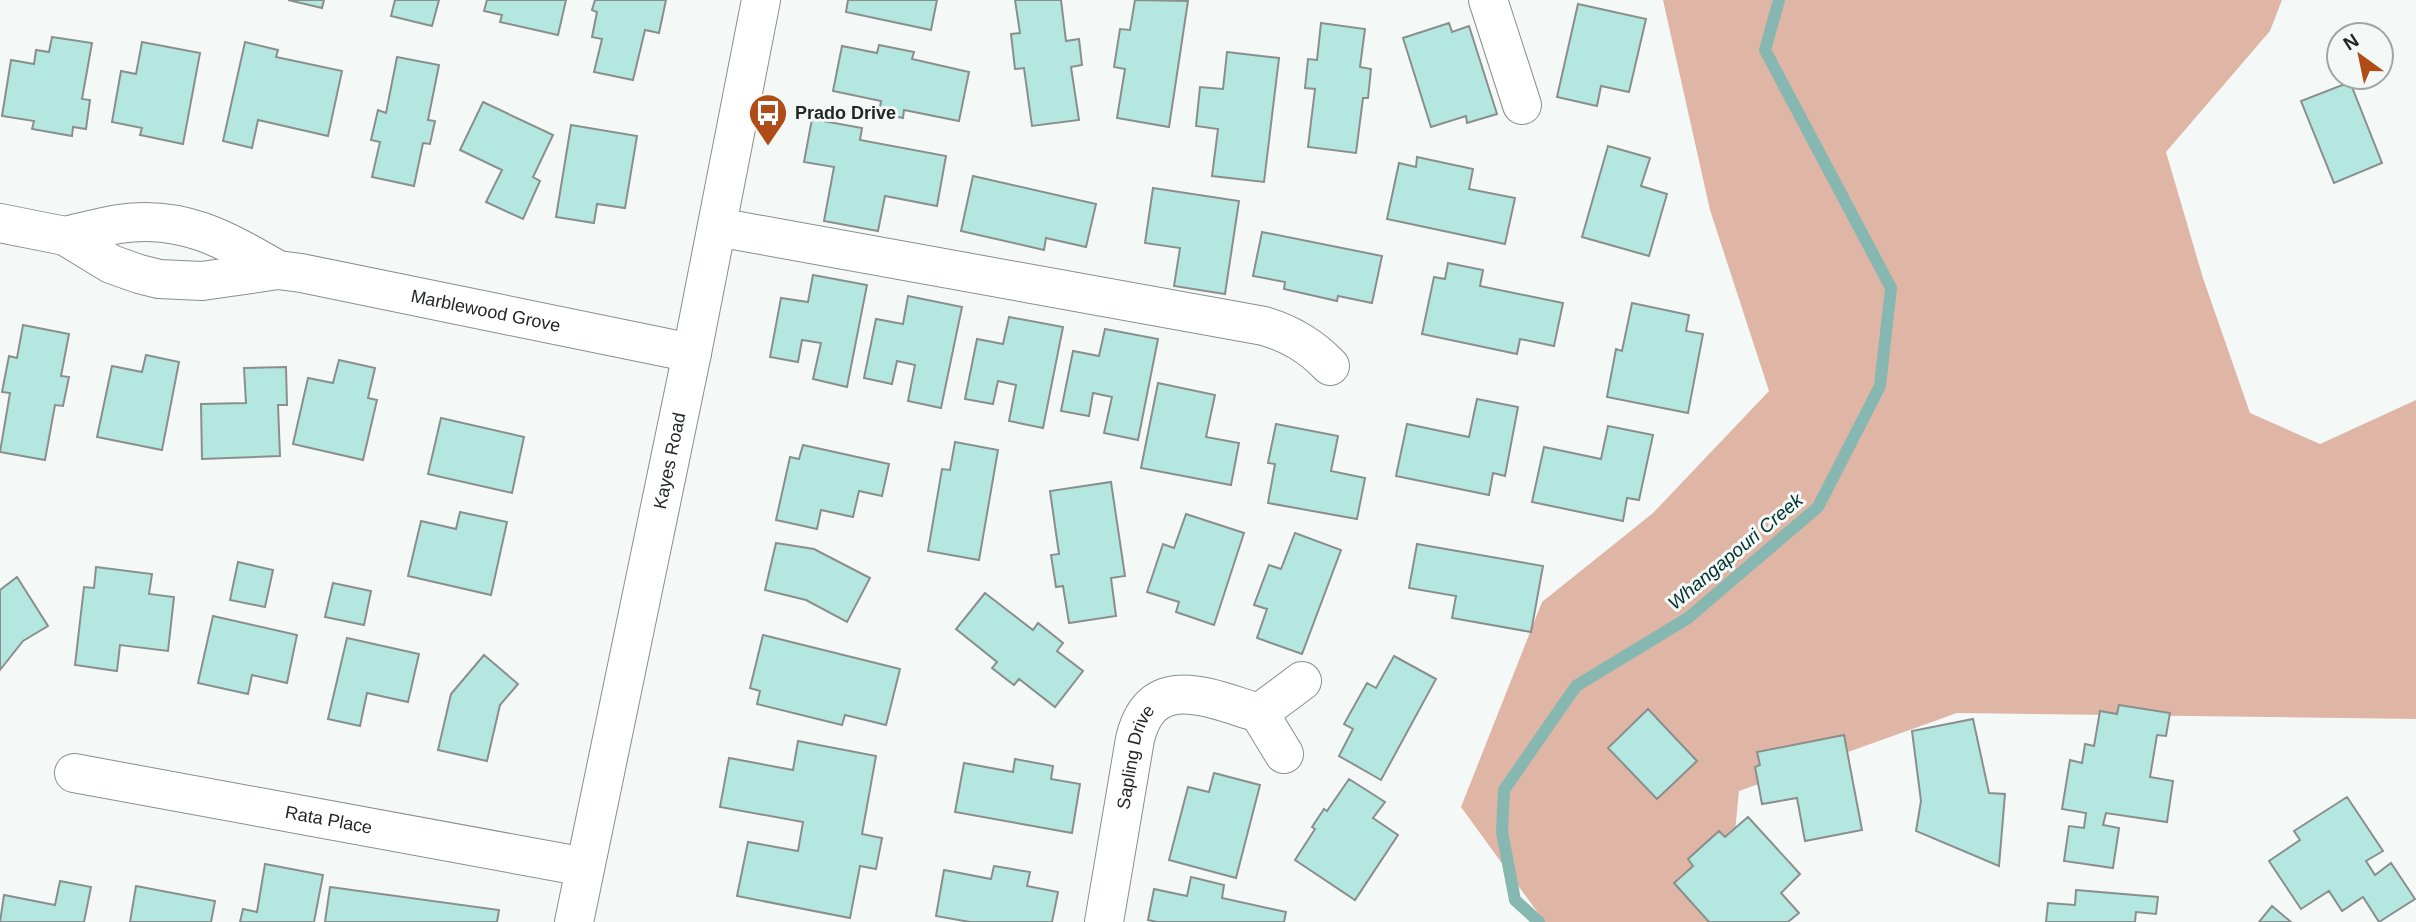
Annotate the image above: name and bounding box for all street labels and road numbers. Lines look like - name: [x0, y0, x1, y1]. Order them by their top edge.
- street label: Marblewood Grove: [409, 286, 562, 336]
- street label: Kayes Road: [650, 411, 689, 511]
- street label: Sapling Drive: [1113, 701, 1158, 811]
- street label: Rata Place: [284, 802, 374, 838]

